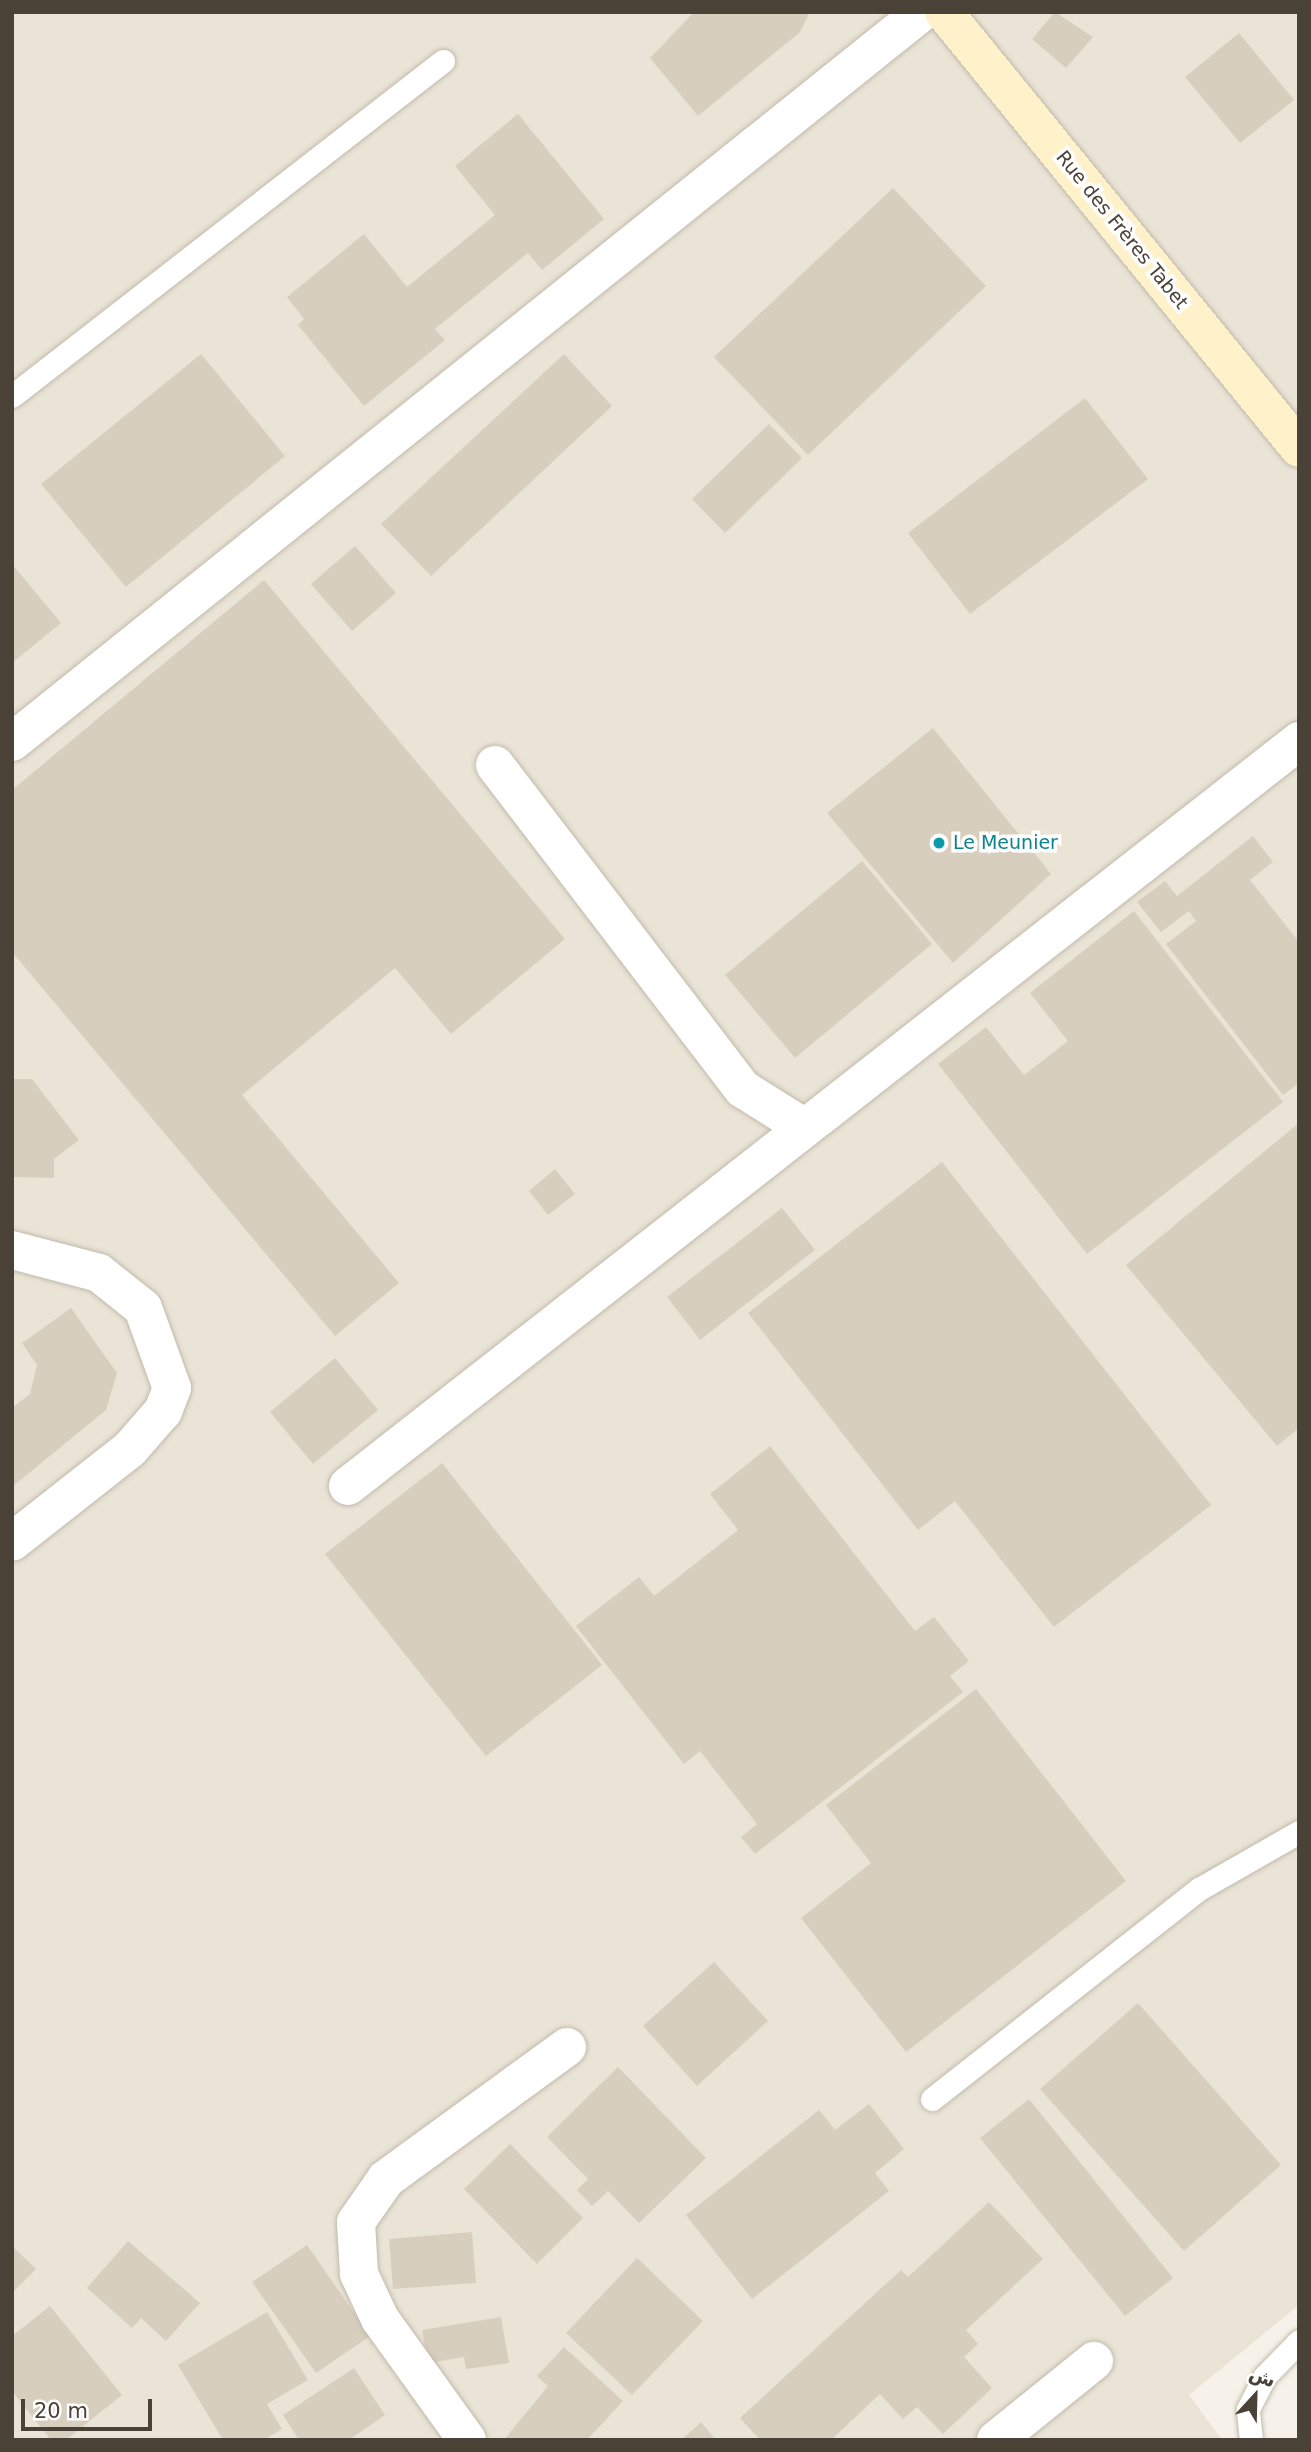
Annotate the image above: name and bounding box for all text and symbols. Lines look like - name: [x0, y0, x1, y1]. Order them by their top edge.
- street label: Rue des Frères Tabet: [1051, 146, 1193, 314]
- place label: Le Meunier: [953, 832, 1058, 854]
- marker: Le Meunier: [931, 835, 947, 851]
- north arrow: [1220, 2361, 1290, 2431]
- text: ش: [1247, 2361, 1279, 2392]
- scale bar: [24, 2386, 156, 2430]
- text: 20 m: [34, 2399, 88, 2423]

